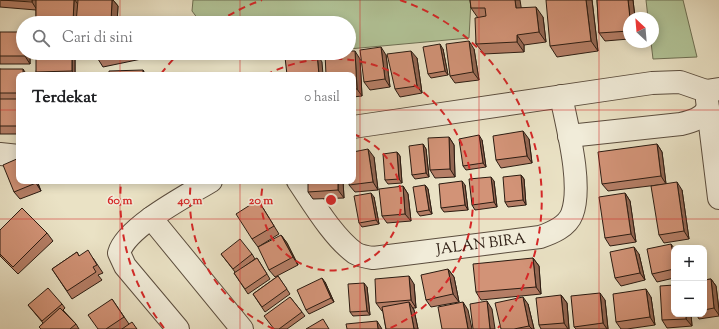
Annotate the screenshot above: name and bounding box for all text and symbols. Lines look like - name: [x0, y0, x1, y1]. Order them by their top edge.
- north arrow: [623, 12, 659, 48]
- search box: [16, 16, 356, 60]
- icon: search: [30, 27, 52, 49]
- text: Cari di sini: [62, 28, 133, 49]
- text: Terdekat: [32, 86, 97, 110]
- text: 0 hasil: [304, 89, 340, 107]
- text: 60 m: [108, 192, 132, 210]
- text: 40 m: [177, 192, 202, 210]
- text: 20 m: [249, 192, 273, 210]
- centre of rings: [324, 193, 338, 207]
- street label: JALAN BIRA: [434, 228, 527, 261]
- map controls: [671, 245, 707, 317]
- button: +: [671, 245, 707, 281]
- button: −: [671, 281, 707, 317]

